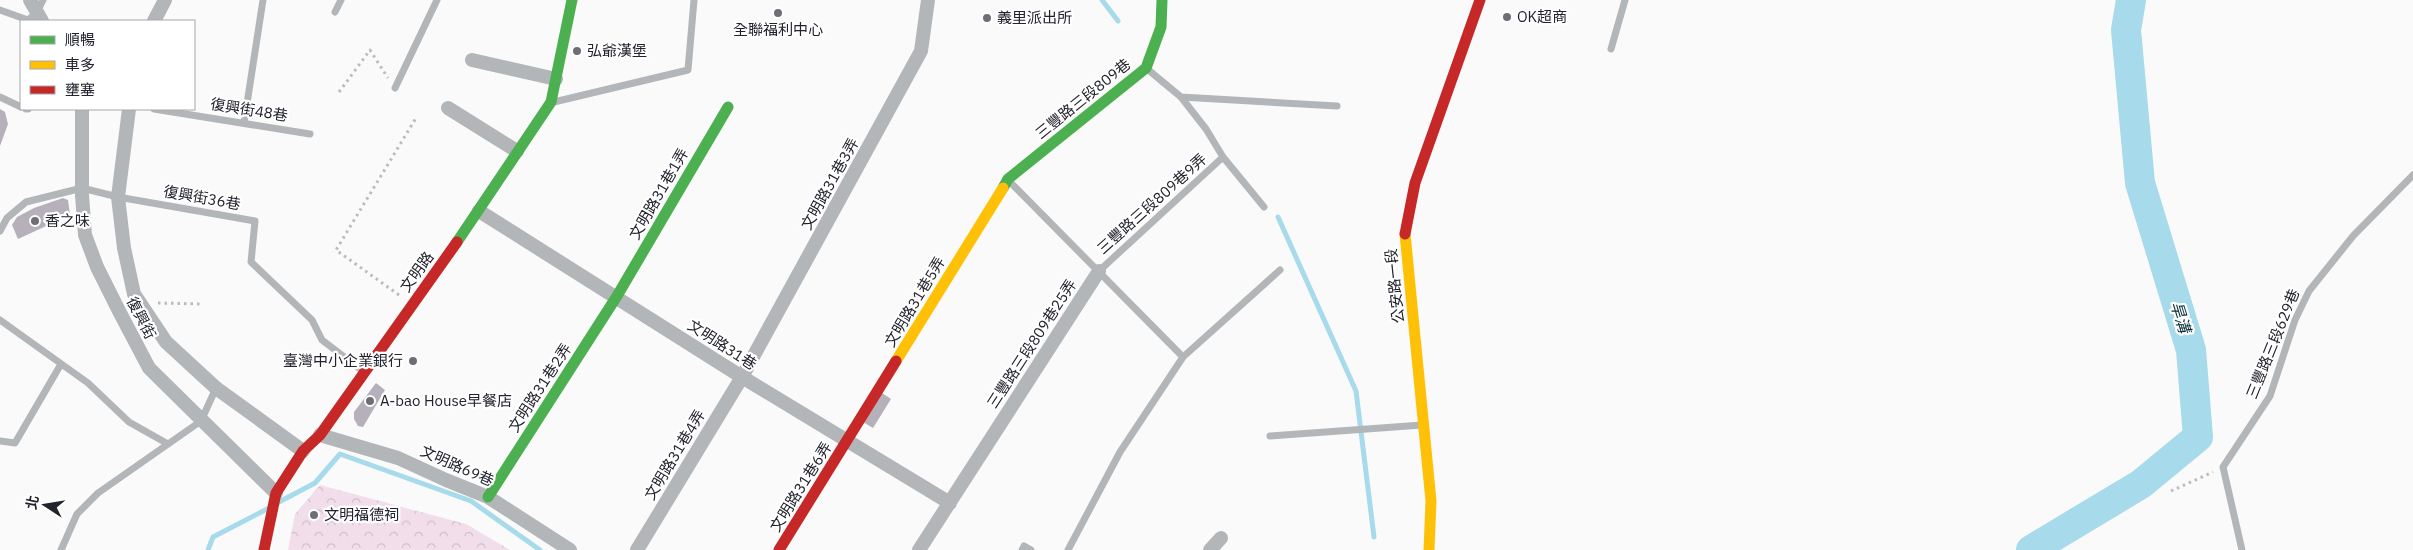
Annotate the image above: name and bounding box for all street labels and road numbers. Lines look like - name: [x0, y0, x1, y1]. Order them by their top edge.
- street label: 三豐路三段809巷: [1031, 54, 1134, 143]
- street label: 復興街48巷: [209, 94, 289, 125]
- street label: 文明路31巷3弄: [797, 135, 863, 233]
- street label: 文明路31巷1弄: [625, 145, 692, 243]
- street label: 三豐路三段809巷9弄: [1093, 149, 1210, 258]
- street label: 復興街36巷: [162, 181, 242, 214]
- street label: 文明路: [396, 248, 438, 295]
- street label: 公安路一段: [1381, 248, 1408, 324]
- street label: 文明路31巷5弄: [880, 253, 949, 350]
- street label: 三豐路三段809巷25弄: [983, 276, 1080, 412]
- street label: 三豐路三段629巷: [2242, 286, 2303, 402]
- street label: 復興街: [123, 293, 160, 342]
- street label: 文明路31巷: [684, 315, 760, 374]
- street label: 文明路31巷2弄: [504, 340, 575, 436]
- street label: 文明路31巷4弄: [640, 406, 709, 503]
- street label: 文明路31巷6弄: [765, 438, 836, 535]
- street label: 文明路69巷: [418, 441, 497, 490]

